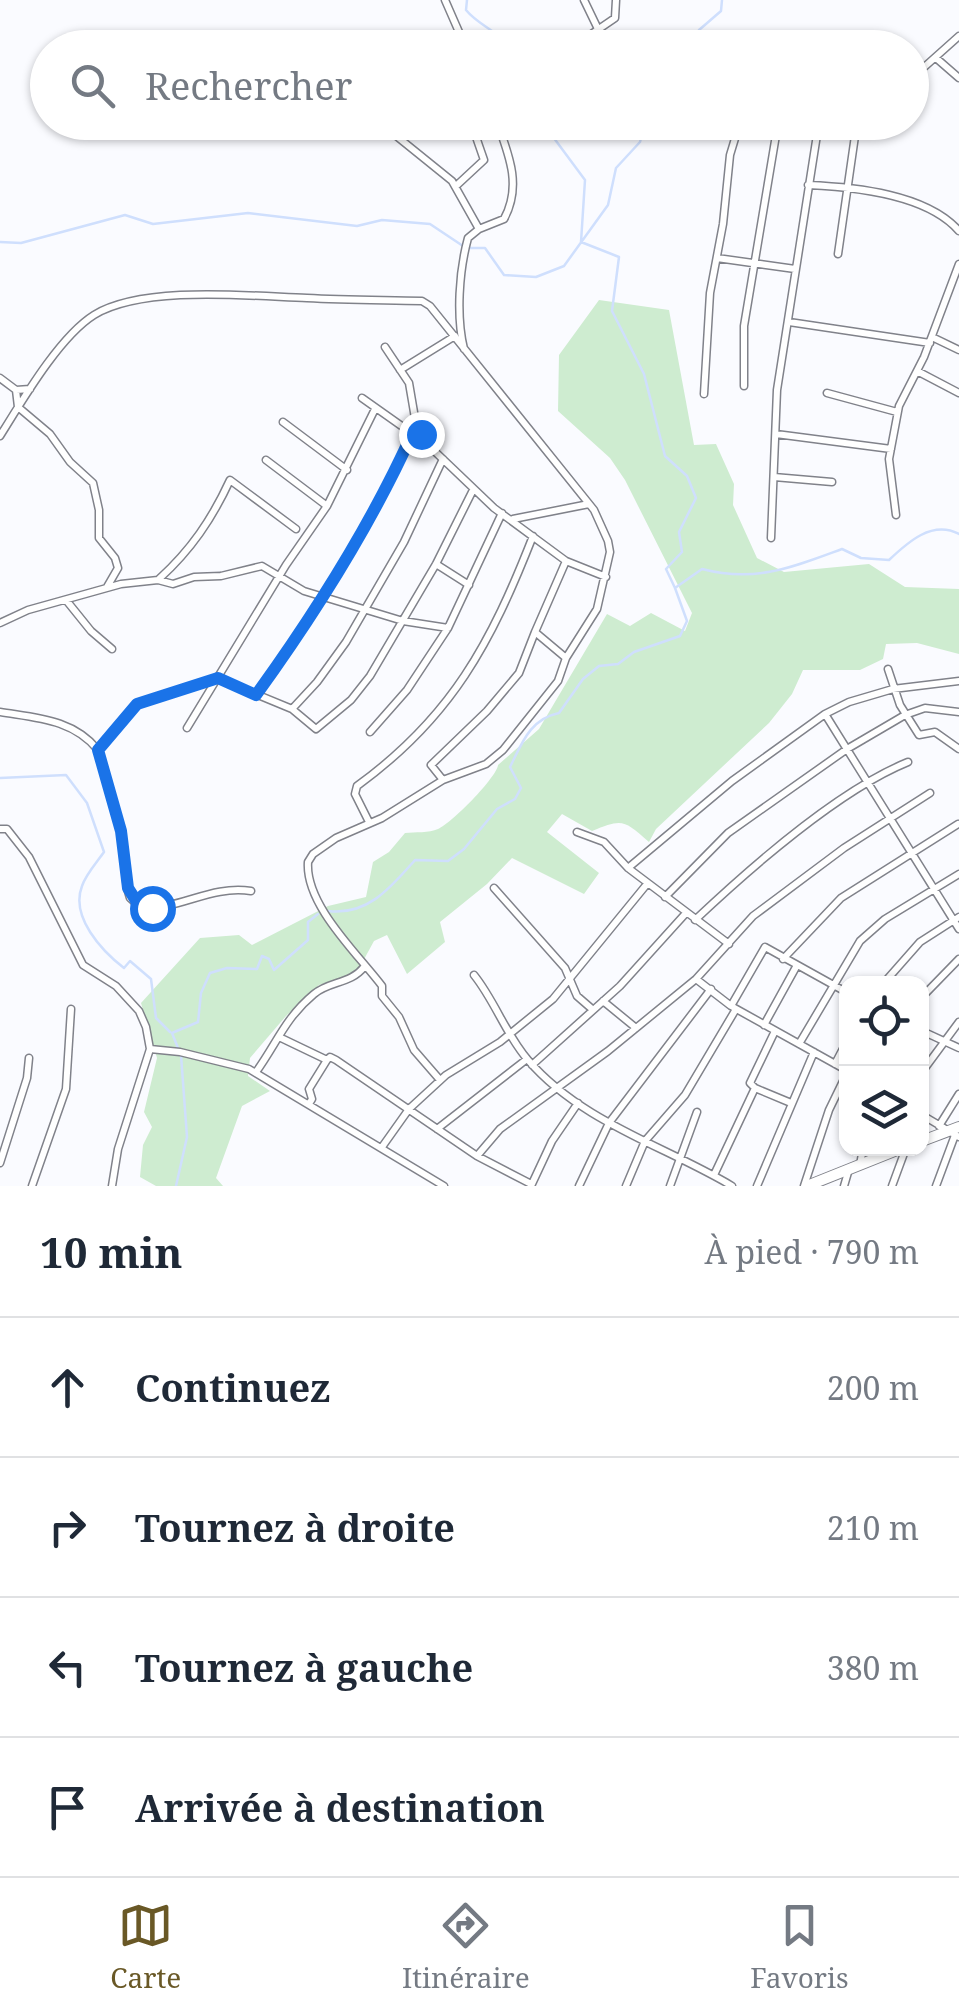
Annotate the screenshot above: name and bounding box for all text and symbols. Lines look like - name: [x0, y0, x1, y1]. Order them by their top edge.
- search box: [30, 30, 929, 140]
- icon: search: [65, 58, 120, 113]
- text: Rechercher: [145, 59, 352, 111]
- route end: [399, 412, 445, 458]
- route start: [130, 886, 176, 932]
- map controls: [839, 976, 929, 1156]
- button: locate: [839, 976, 929, 1066]
- button: layers: [839, 1066, 929, 1156]
- text: 10 min: [40, 1223, 183, 1280]
- text: À pied · 790 m: [705, 1230, 919, 1273]
- icon: ahead: [40, 1360, 95, 1415]
- text: Continuez: [135, 1361, 330, 1413]
- text: 200 m: [827, 1366, 919, 1409]
- icon: right: [40, 1500, 95, 1555]
- text: Tournez à droite: [135, 1501, 455, 1553]
- text: 210 m: [827, 1506, 919, 1549]
- icon: left: [40, 1640, 95, 1695]
- text: Tournez à gauche: [135, 1641, 473, 1693]
- text: 380 m: [827, 1646, 919, 1689]
- icon: arrive: [40, 1780, 95, 1835]
- text: Arrivée à destination: [135, 1781, 545, 1833]
- tab: Carte: [110, 1898, 181, 1996]
- tab: Itinéraire: [402, 1898, 530, 1996]
- tab: Favoris: [750, 1898, 849, 1996]

